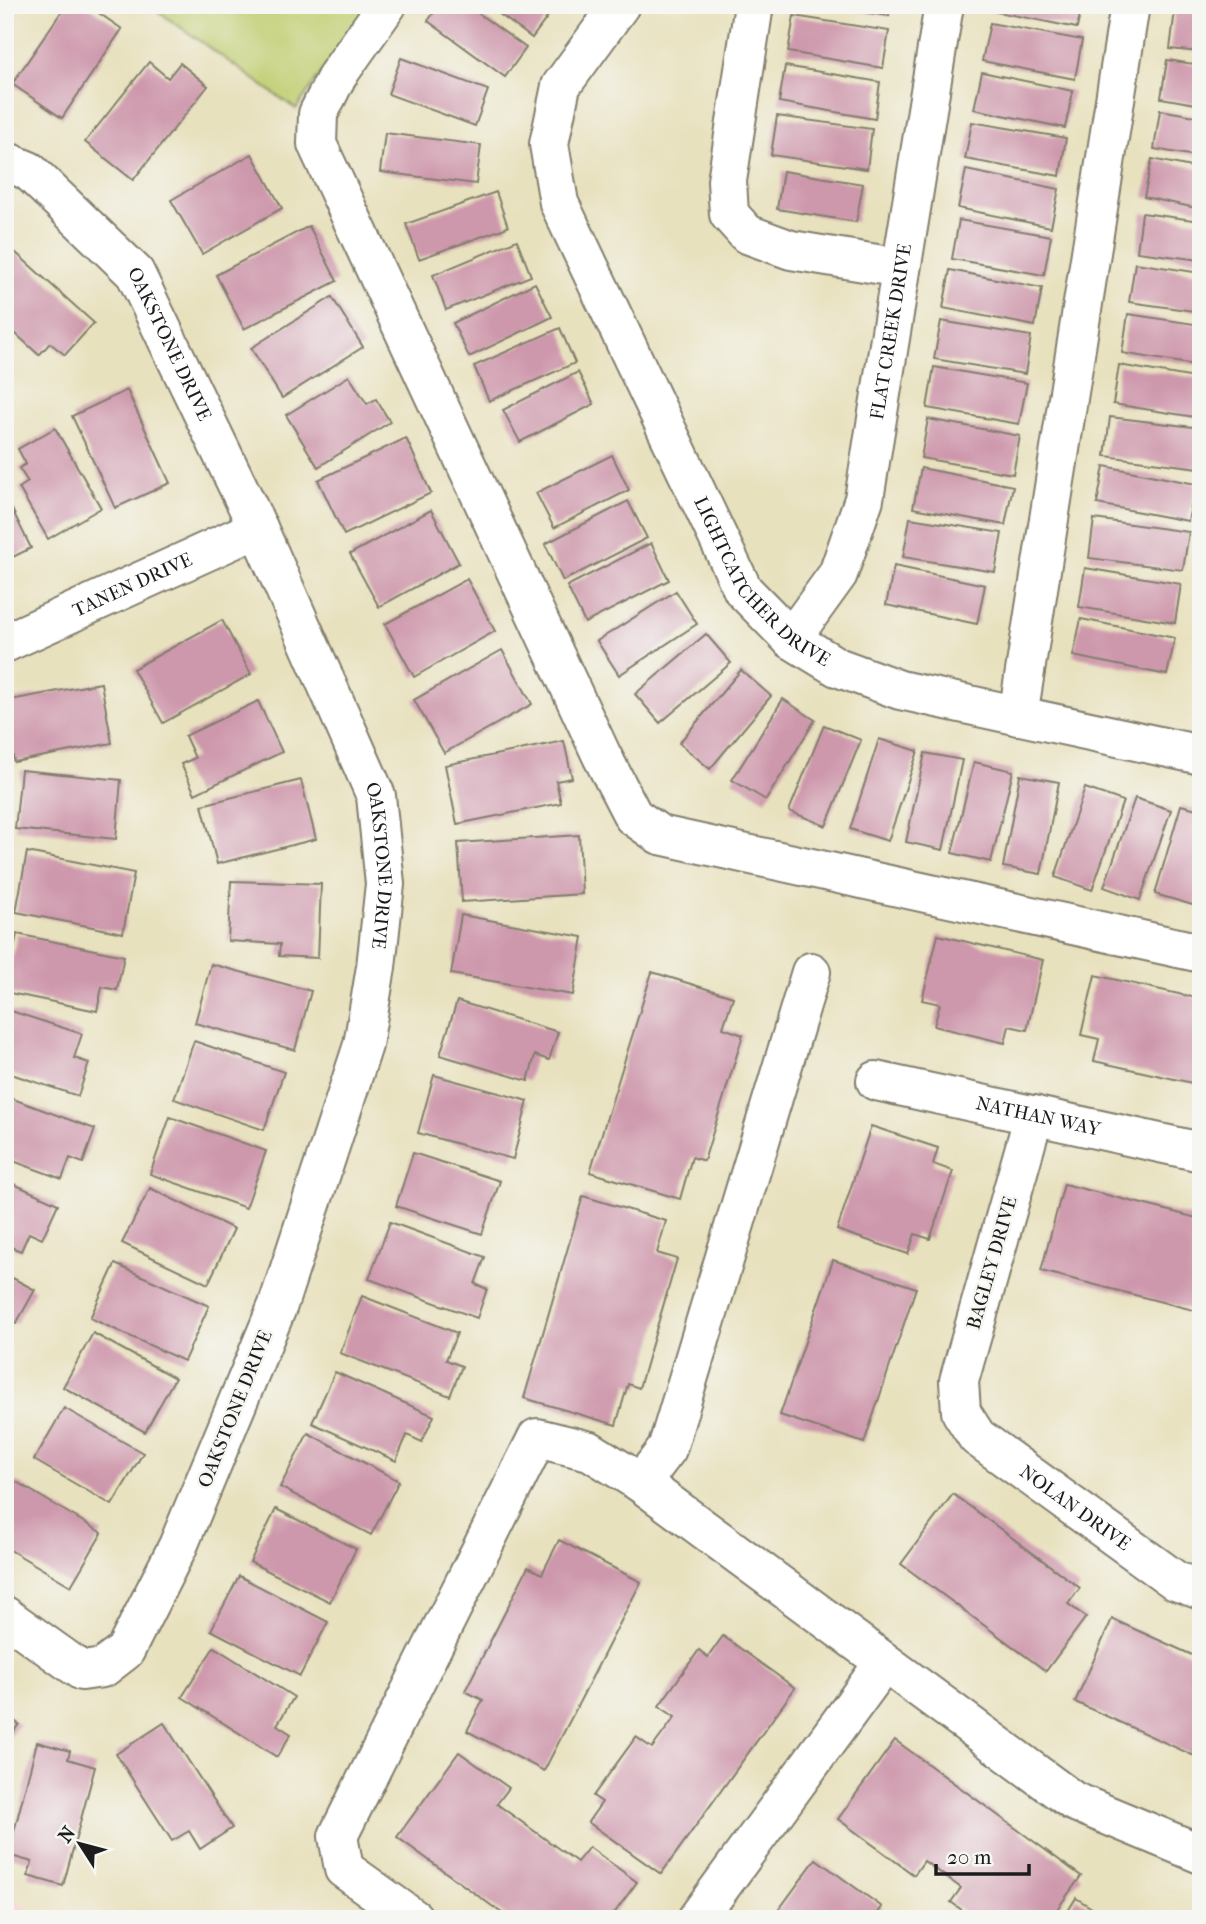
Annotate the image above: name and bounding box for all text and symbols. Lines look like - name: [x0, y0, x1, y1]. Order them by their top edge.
- street label: FLAT CREEK DRIVE: [866, 242, 916, 421]
- street label: OAKSTONE DRIVE: [123, 264, 216, 425]
- street label: LIGHTCATCHER DRIVE: [689, 493, 834, 671]
- street label: TANEN DRIVE: [69, 548, 196, 622]
- street label: OAKSTONE DRIVE: [360, 779, 396, 951]
- street label: NATHAN WAY: [974, 1092, 1103, 1141]
- street label: BAGLEY DRIVE: [963, 1194, 1022, 1332]
- street label: OAKSTONE DRIVE: [193, 1327, 277, 1491]
- street label: NOLAN DRIVE: [1015, 1461, 1135, 1555]
- north arrow: [46, 1808, 116, 1878]
- text: N: [54, 1822, 81, 1847]
- scale bar: [936, 1833, 1029, 1877]
- text: 20 m: [947, 1845, 992, 1869]

